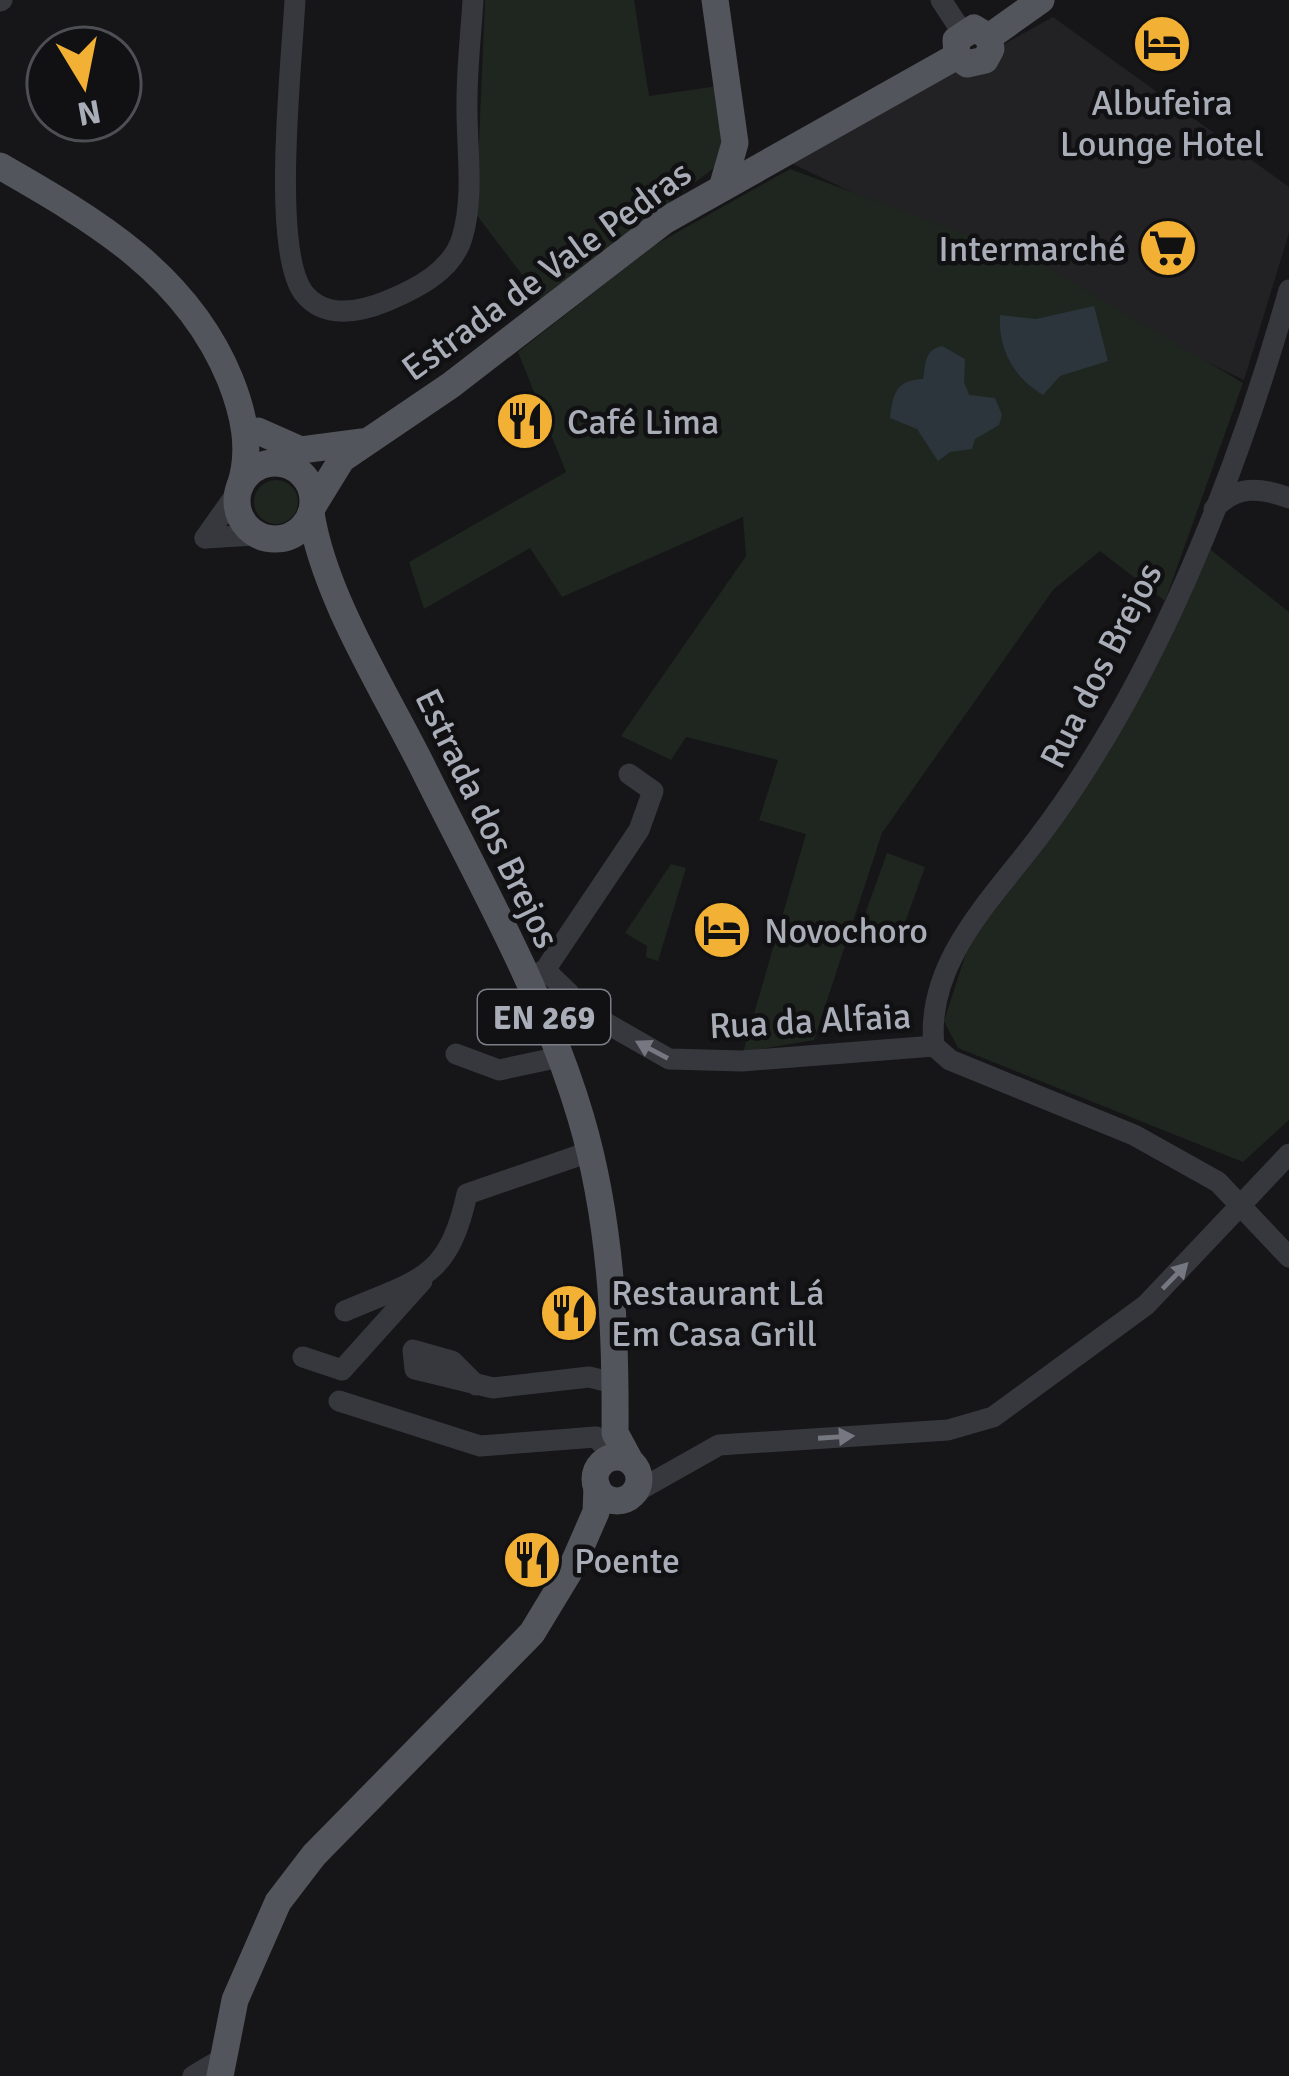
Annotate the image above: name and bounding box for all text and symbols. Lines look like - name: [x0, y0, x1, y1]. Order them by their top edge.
- hotel icon: Albufeira Lounge Hotel: [1131, 13, 1193, 75]
- north arrow: [24, 24, 144, 144]
- place label: Albufeira Lounge Hotel: [1060, 81, 1264, 167]
- text: N: [74, 90, 104, 134]
- street label: Estrada de Vale Pedras: [393, 151, 701, 391]
- supermarket icon: Intermarché: [1137, 217, 1199, 279]
- place label: Intermarché: [938, 227, 1126, 272]
- restaurant icon: Café Lima: [494, 390, 556, 452]
- place label: Café Lima: [567, 400, 719, 445]
- street label: Rua dos Brejos: [1030, 555, 1172, 776]
- street label: Estrada dos Brejos: [404, 682, 569, 956]
- hotel icon: Novochoro: [691, 899, 753, 961]
- place label: Novochoro: [764, 909, 928, 954]
- road number: EN 269: [478, 990, 610, 1044]
- street label: Rua da Alfaia: [708, 994, 912, 1049]
- one-way arrow: [634, 1040, 669, 1061]
- one-way arrow: [1160, 1261, 1188, 1290]
- place label: Restaurant Lá Em Casa Grill: [611, 1271, 825, 1357]
- restaurant icon: Restaurant Lá Em Casa Grill: [538, 1282, 600, 1344]
- one-way arrow: [818, 1428, 855, 1447]
- restaurant icon: Poente: [501, 1529, 563, 1591]
- place label: Poente: [574, 1539, 680, 1584]

